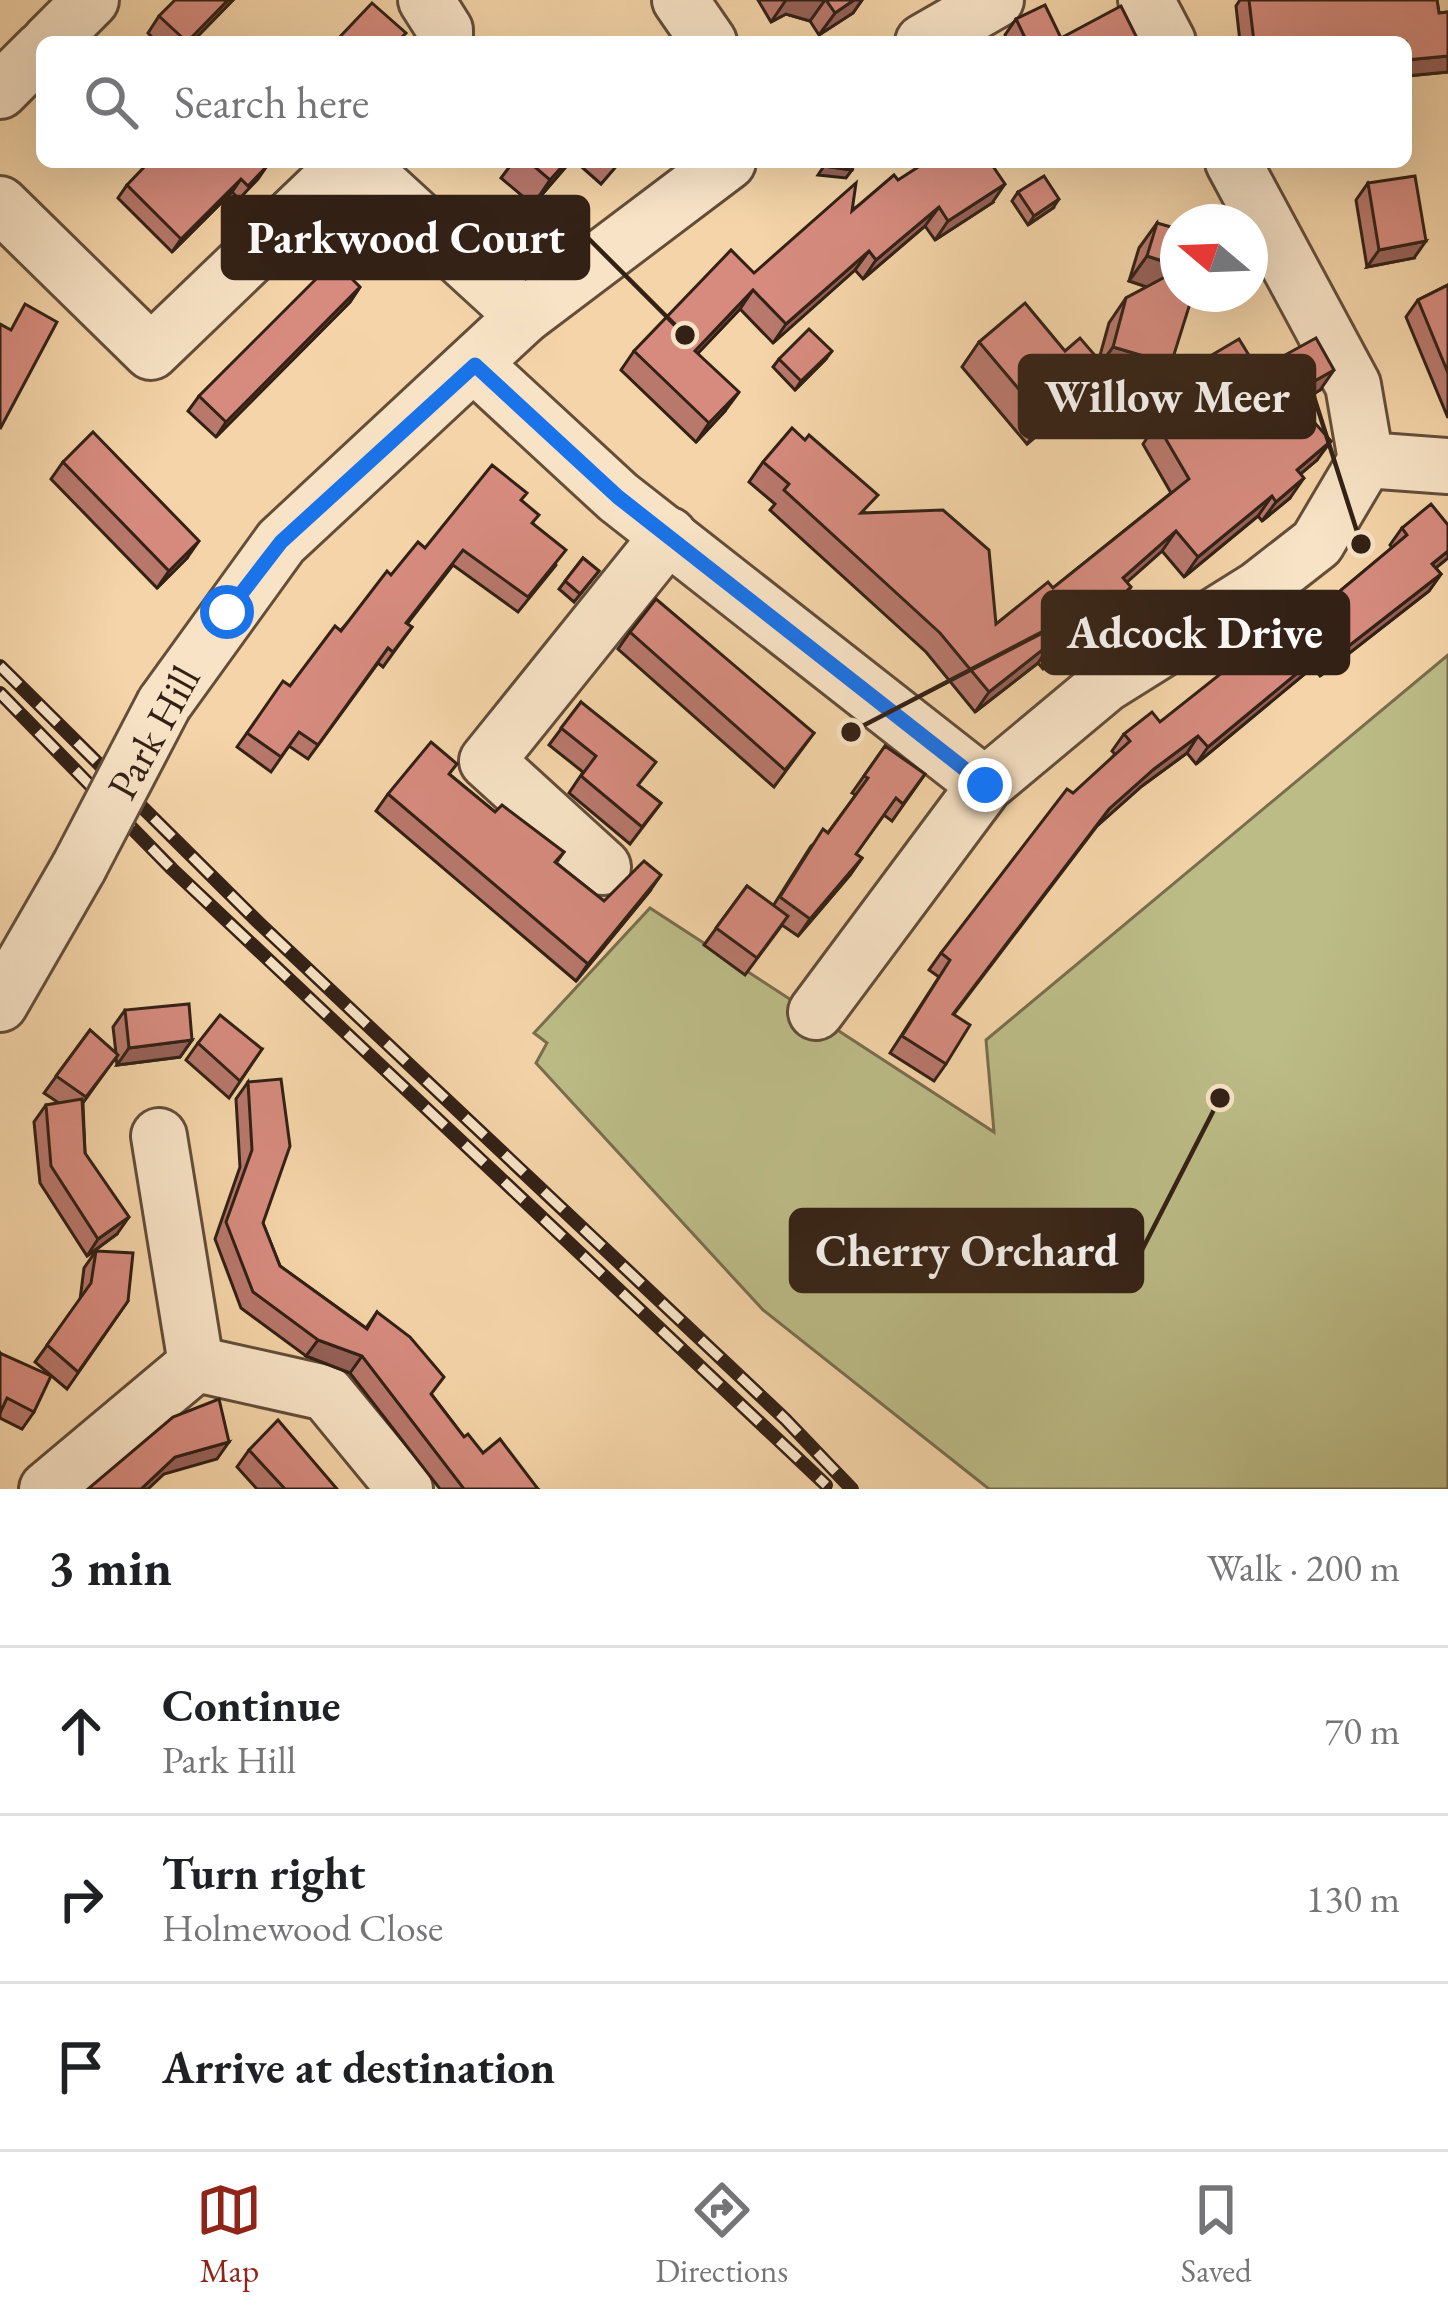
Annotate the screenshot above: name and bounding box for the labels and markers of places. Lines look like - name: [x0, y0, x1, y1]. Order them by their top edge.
- callout: Parkwood Court: [223, 197, 588, 278]
- callout: Willow Meer: [1020, 356, 1314, 437]
- callout: Adcock Drive: [1043, 592, 1348, 673]
- callout: Cherry Orchard: [791, 1210, 1142, 1291]

